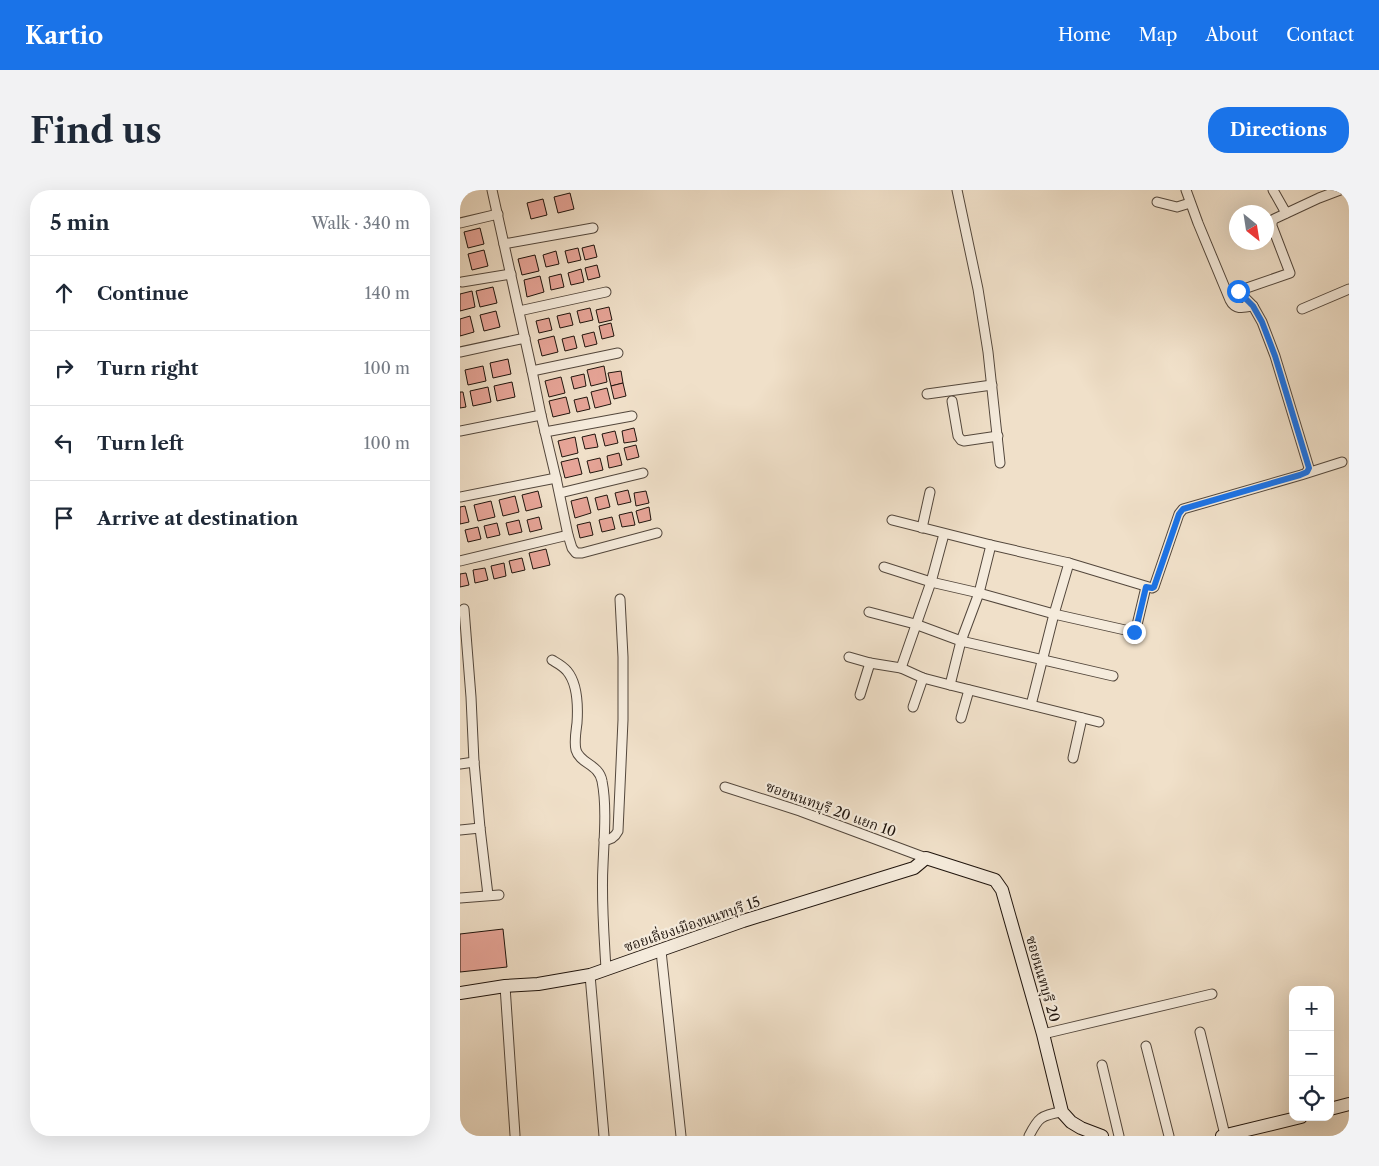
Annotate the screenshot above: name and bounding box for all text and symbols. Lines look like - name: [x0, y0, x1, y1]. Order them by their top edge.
- text: Kartio: [25, 21, 103, 50]
- text: Home: [1058, 24, 1111, 46]
- text: Map: [1139, 24, 1177, 46]
- text: About: [1205, 24, 1258, 46]
- text: Contact: [1286, 24, 1354, 46]
- button: Directions: [1208, 107, 1349, 153]
- text: Find us: [30, 109, 162, 152]
- north arrow: [1229, 205, 1274, 250]
- text: 5 min: [50, 210, 110, 235]
- text: Walk · 340 m: [311, 213, 410, 233]
- icon: ahead: [50, 279, 78, 307]
- route start: [1227, 280, 1250, 303]
- text: Continue: [97, 282, 189, 305]
- text: 140 m: [365, 283, 410, 303]
- icon: right: [50, 354, 78, 382]
- text: Turn right: [97, 357, 198, 380]
- text: 100 m: [364, 358, 410, 378]
- icon: left: [50, 429, 78, 457]
- text: Turn left: [97, 432, 184, 455]
- text: 100 m: [364, 433, 410, 453]
- icon: arrive: [50, 504, 78, 532]
- text: Arrive at destination: [97, 507, 298, 530]
- route end: [1123, 621, 1146, 644]
- street label: ซอยนนทบุรี 20 แยก 10: [763, 777, 899, 841]
- street label: ซอยเลี่ยงเมืองนนทบุรี 15: [621, 891, 763, 956]
- street label: ซอยนนทบุรี 20: [1022, 934, 1064, 1024]
- map controls: [1289, 986, 1334, 1121]
- button: +: [1289, 986, 1334, 1031]
- button: −: [1289, 1031, 1334, 1076]
- button: locate: [1289, 1076, 1334, 1121]

